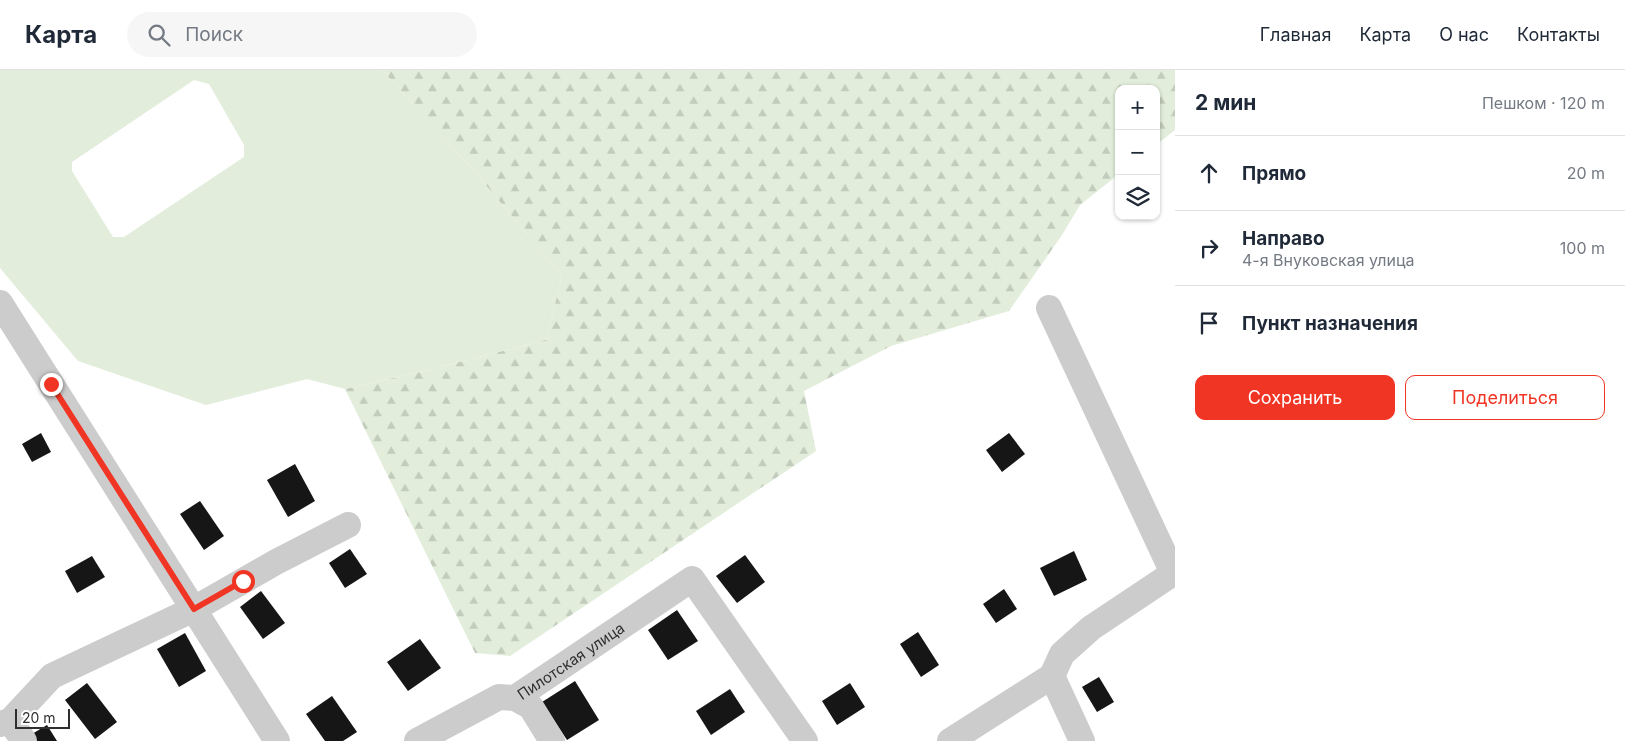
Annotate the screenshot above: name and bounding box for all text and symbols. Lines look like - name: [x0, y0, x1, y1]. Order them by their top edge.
- search box: [127, 12, 477, 57]
- text: Карта: [25, 20, 97, 49]
- icon: search: [145, 21, 173, 49]
- text: Поиск: [185, 23, 243, 46]
- text: Главная: [1260, 24, 1331, 45]
- text: Карта: [1359, 24, 1411, 45]
- text: О нас: [1439, 24, 1489, 45]
- text: Контакты: [1517, 24, 1600, 45]
- map controls: [1115, 85, 1160, 220]
- button: +: [1115, 85, 1160, 130]
- text: 2 мин: [1195, 90, 1256, 115]
- text: Пешком · 120 m: [1482, 93, 1605, 113]
- button: −: [1115, 130, 1160, 175]
- icon: ahead: [1195, 159, 1223, 187]
- text: Прямо: [1242, 162, 1306, 185]
- text: 20 m: [1567, 163, 1605, 183]
- button: layers: [1115, 175, 1160, 220]
- text: Направо: [1242, 227, 1325, 250]
- icon: right: [1195, 234, 1223, 262]
- text: 100 m: [1560, 238, 1605, 258]
- text: 4-я Внуковская улица: [1242, 250, 1415, 270]
- icon: arrive: [1195, 309, 1223, 337]
- text: Пункт назначения: [1242, 312, 1418, 335]
- route end: [40, 373, 63, 396]
- button: Сохранить: [1195, 375, 1395, 420]
- button: Поделиться: [1405, 375, 1605, 420]
- route start: [232, 570, 255, 593]
- street label: Пилотская улица: [513, 618, 628, 703]
- scale bar: [15, 706, 70, 729]
- text: 20 m: [22, 709, 56, 726]

